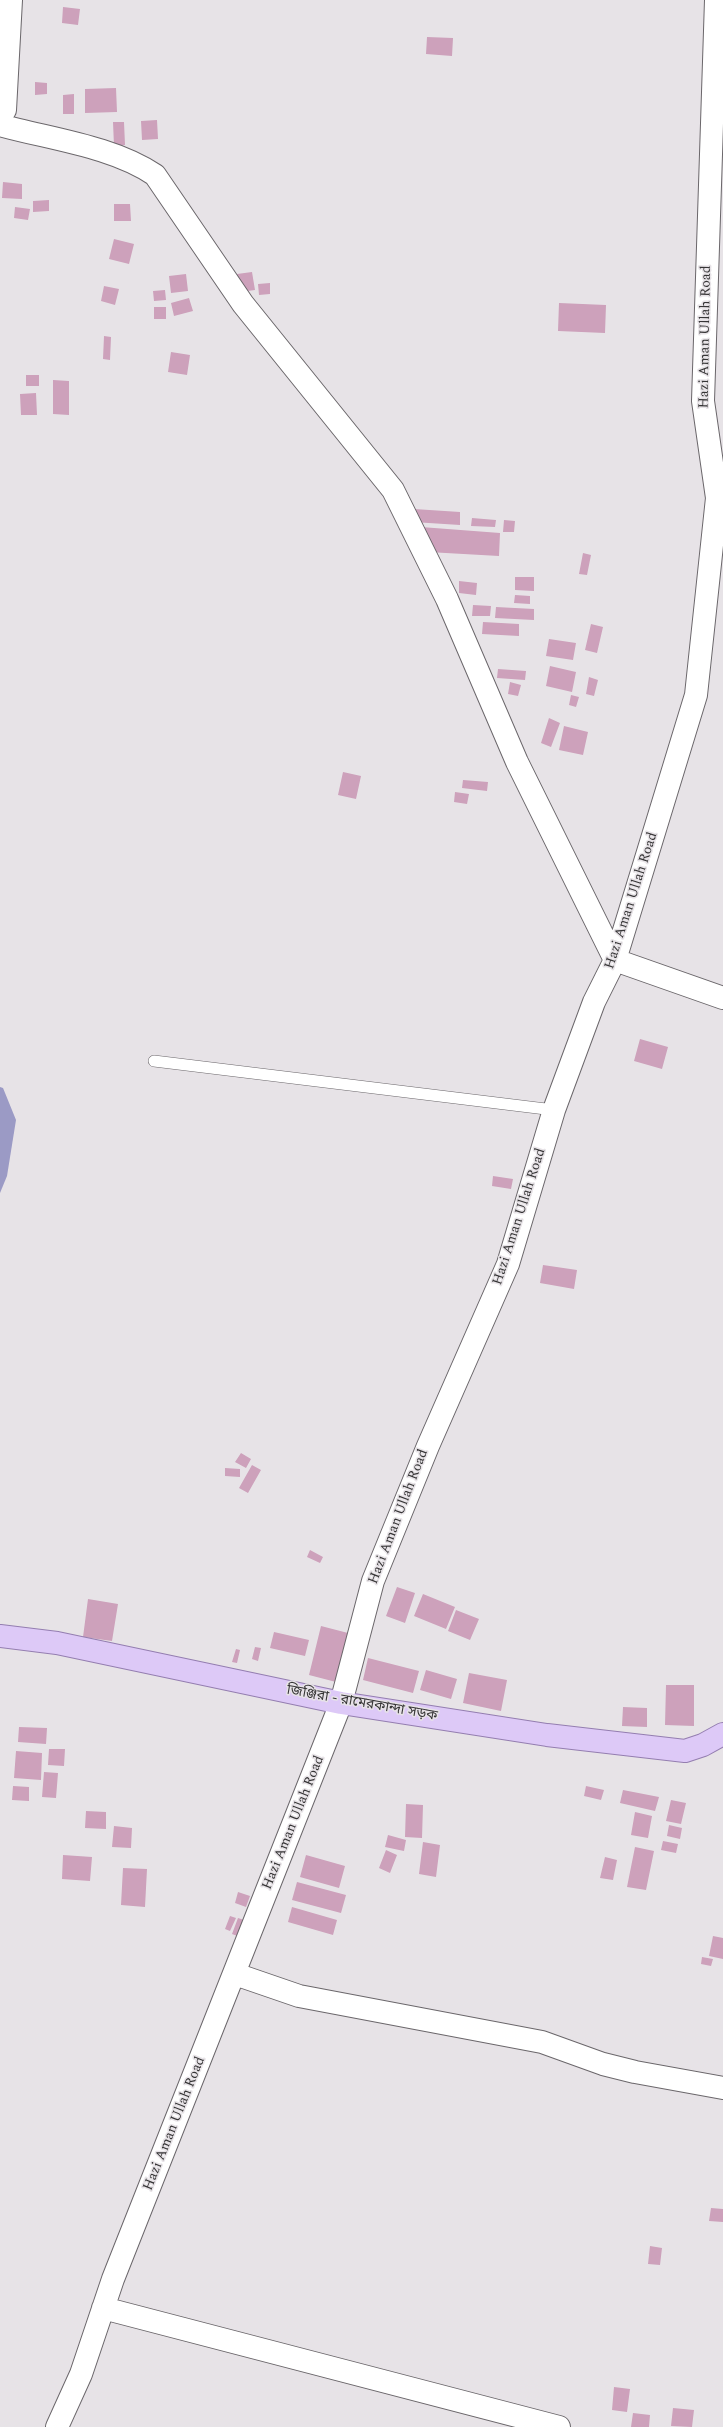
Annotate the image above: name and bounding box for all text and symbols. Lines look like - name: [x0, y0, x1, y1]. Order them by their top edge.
- street label: Hazi Aman Ullah Road: [696, 265, 716, 409]
- street label: Hazi Aman Ullah Road: [602, 830, 662, 972]
- street label: Hazi Aman Ullah Road: [490, 1146, 550, 1288]
- street label: Hazi Aman Ullah Road: [366, 1447, 432, 1587]
- street label: জিঞ্জিরা - রামেরকান্দা সড়ক: [285, 1682, 439, 1726]
- street label: Hazi Aman Ullah Road: [259, 1754, 329, 1892]
- street label: Hazi Aman Ullah Road: [140, 2055, 210, 2193]

